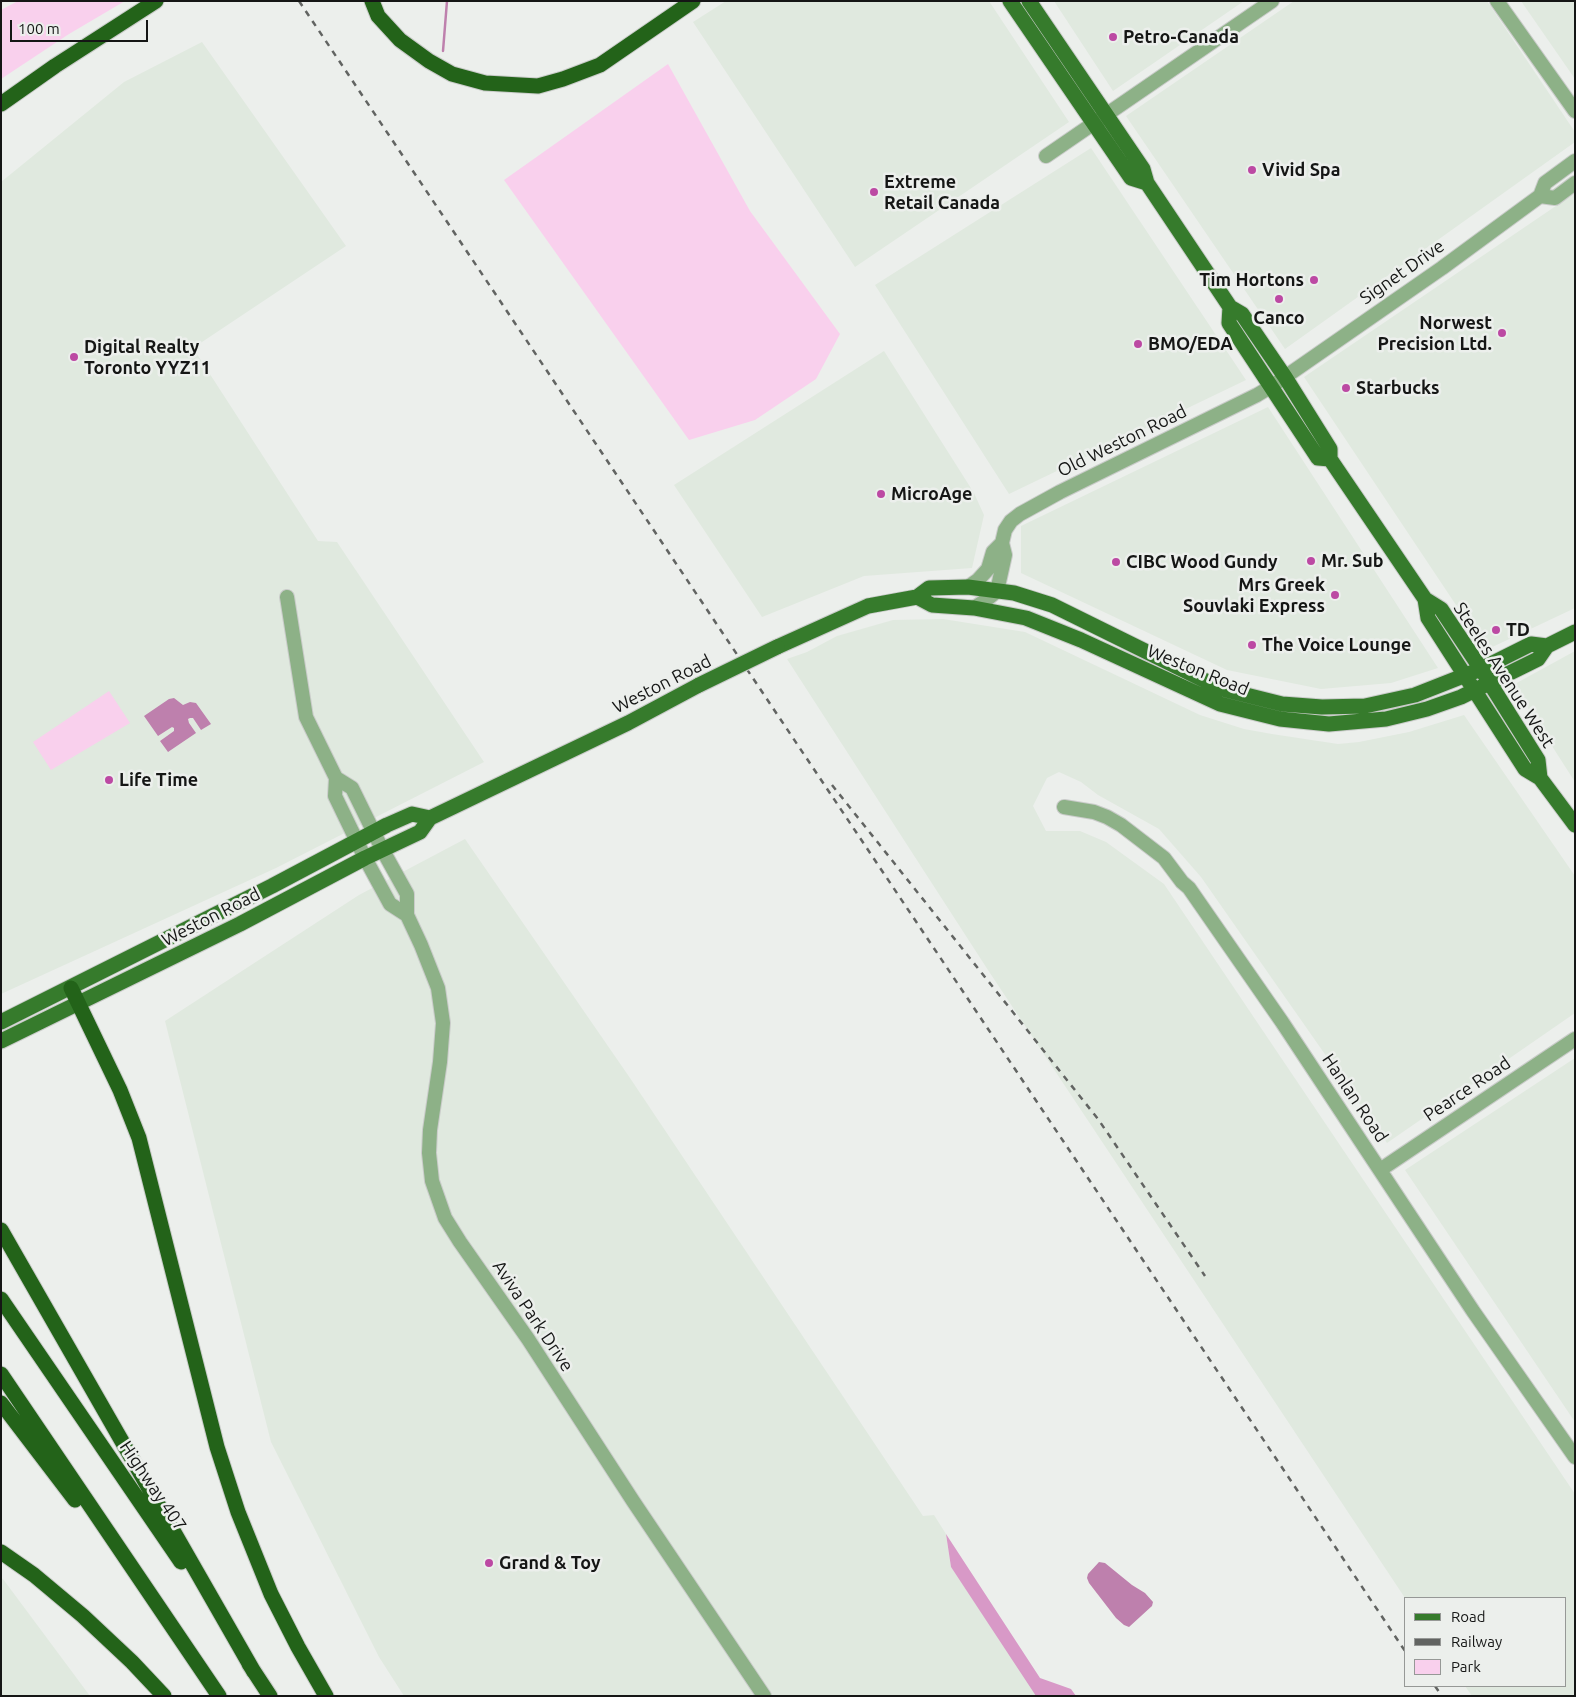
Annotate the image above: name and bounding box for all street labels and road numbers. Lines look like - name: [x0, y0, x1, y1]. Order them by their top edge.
- street label: Signet Drive: [1356, 235, 1448, 309]
- street label: Old Weston Road: [1054, 400, 1190, 482]
- street label: Steeles Avenue West: [1449, 598, 1559, 752]
- street label: Weston Road: [1144, 640, 1252, 700]
- street label: Weston Road: [609, 650, 715, 718]
- street label: Weston Road: [158, 883, 264, 951]
- street label: Hanlan Road: [1318, 1050, 1392, 1146]
- street label: Pearce Road: [1419, 1052, 1515, 1126]
- street label: Aviva Park Drive: [488, 1256, 578, 1376]
- street label: Highway 407: [115, 1437, 191, 1535]

